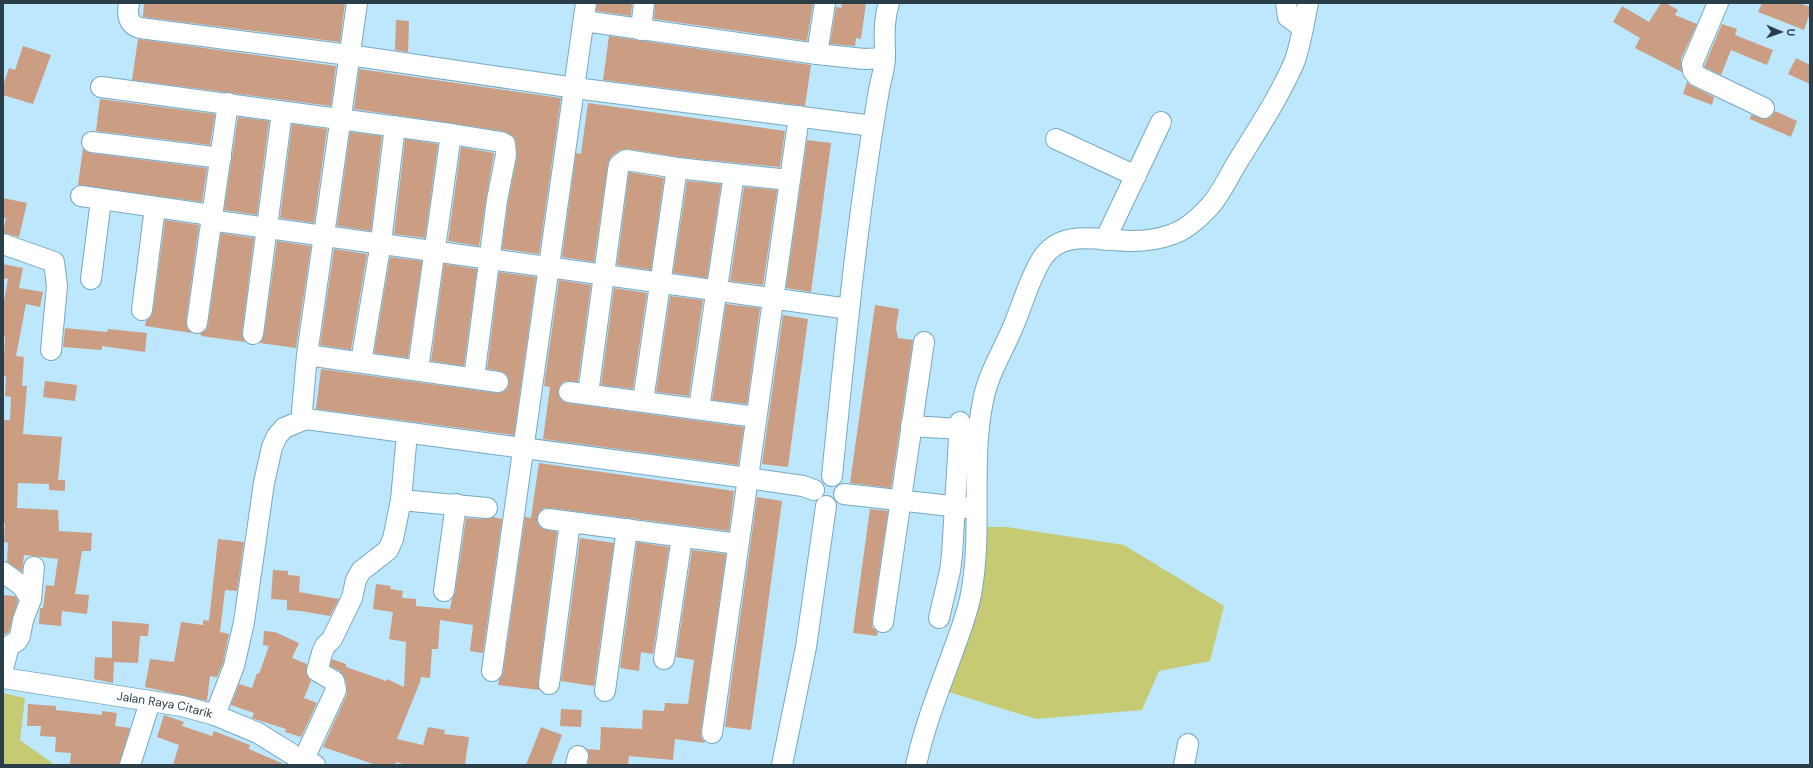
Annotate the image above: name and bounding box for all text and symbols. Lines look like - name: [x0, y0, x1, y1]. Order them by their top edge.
- north arrow: [1761, 12, 1801, 52]
- text: U: [1784, 28, 1798, 36]
- street label: Jalan Raya Citarik: [116, 688, 215, 722]

